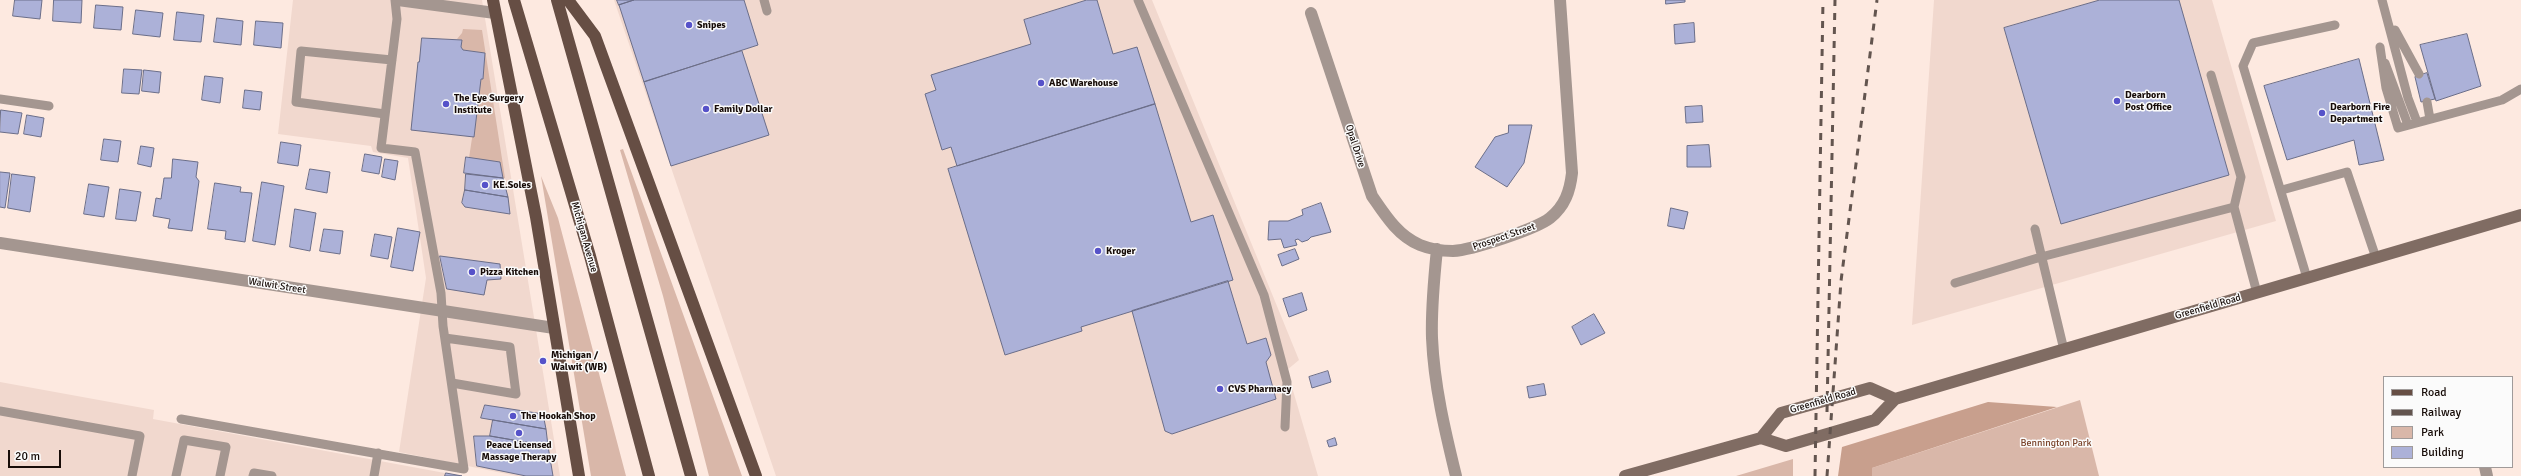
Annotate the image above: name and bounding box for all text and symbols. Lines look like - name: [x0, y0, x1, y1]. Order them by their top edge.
- place label: Snipes: [697, 19, 726, 31]
- marker: Snipes: [684, 20, 694, 30]
- place label: ABC Warehouse: [1049, 77, 1118, 89]
- marker: ABC Warehouse: [1036, 78, 1046, 88]
- place label: Dearborn Post Office: [2125, 89, 2172, 112]
- place label: The Eye Surgery Institute: [454, 92, 524, 116]
- marker: Dearborn Post Office: [2112, 96, 2122, 106]
- marker: The Eye Surgery Institute: [441, 99, 451, 109]
- place label: Dearborn Fire Department: [2330, 101, 2390, 124]
- place label: Family Dollar: [714, 103, 773, 115]
- marker: Family Dollar: [701, 104, 711, 114]
- marker: Dearborn Fire Department: [2317, 108, 2327, 118]
- street label: Opal Drive: [1342, 123, 1368, 169]
- place label: KE.Soles: [493, 179, 531, 191]
- marker: KE.Soles: [480, 180, 490, 190]
- street label: Michigan Avenue: [568, 200, 600, 274]
- street label: Prospect Street: [1471, 221, 1537, 253]
- place label: Kroger: [1106, 245, 1136, 257]
- marker: Kroger: [1093, 246, 1103, 256]
- place label: Pizza Kitchen: [480, 266, 539, 278]
- marker: Pizza Kitchen: [467, 267, 477, 277]
- street label: Walwit Street: [247, 276, 307, 296]
- street label: Greenfield Road: [2174, 292, 2242, 322]
- place label: Michigan / Walwit (WB): [551, 349, 607, 372]
- marker: Michigan / Walwit (WB): [538, 356, 548, 366]
- legend: [2383, 376, 2513, 468]
- place label: CVS Pharmacy: [1228, 383, 1291, 395]
- marker: CVS Pharmacy: [1215, 384, 1225, 394]
- text: Road: [2421, 385, 2447, 400]
- street label: Greenfield Road: [1789, 386, 1857, 416]
- text: Railway: [2421, 405, 2461, 420]
- place label: The Hookah Shop: [521, 410, 596, 422]
- marker: The Hookah Shop: [508, 411, 518, 421]
- text: Park: [2421, 425, 2444, 440]
- marker: Peace Licensed Massage Therapy: [514, 428, 524, 438]
- park label: Bennington Park: [2021, 437, 2091, 449]
- place label: Peace Licensed Massage Therapy: [482, 439, 556, 462]
- scale bar: [10, 442, 63, 468]
- text: Building: [2421, 445, 2464, 460]
- text: 20 m: [15, 449, 40, 464]

